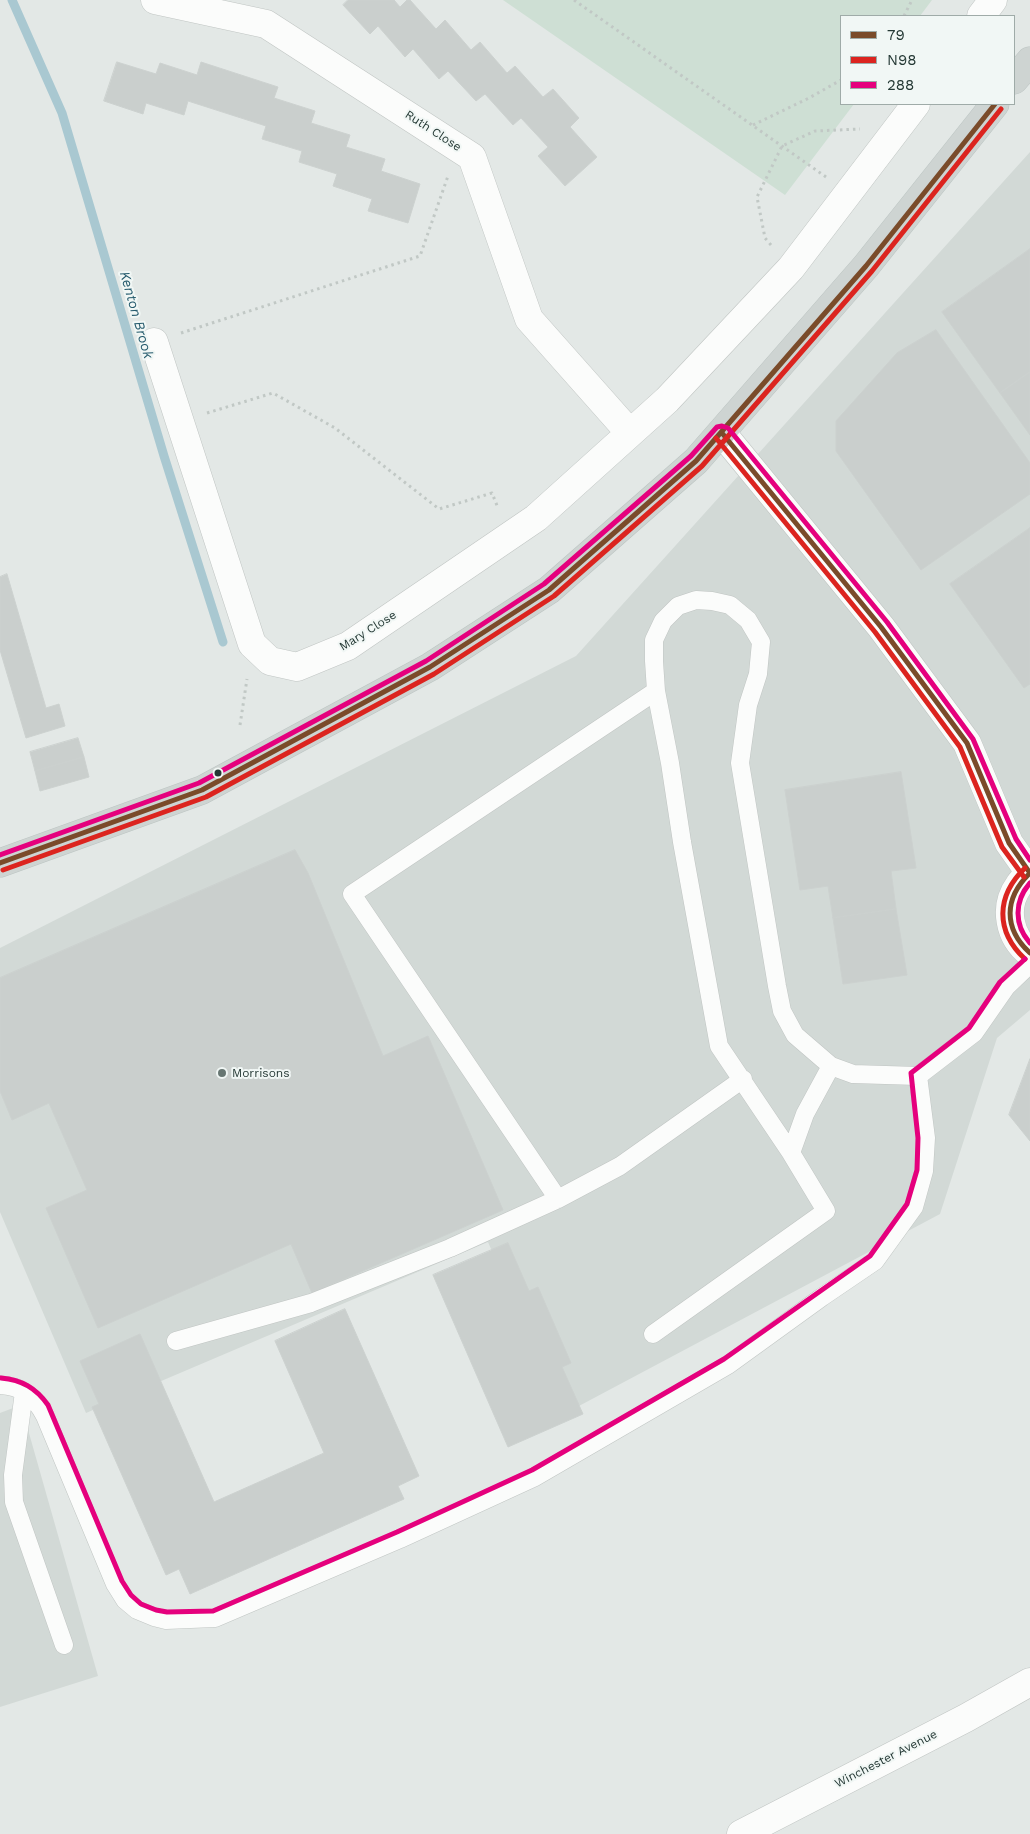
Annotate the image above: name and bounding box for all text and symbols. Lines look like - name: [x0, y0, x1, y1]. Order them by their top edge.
- legend: [840, 15, 1015, 105]
- text: 79: [887, 26, 905, 44]
- text: N98: [887, 51, 917, 69]
- text: 288: [887, 76, 914, 94]
- street label: Ruth Close: [402, 107, 464, 155]
- water label: Kenton Brook: [115, 269, 157, 361]
- street label: Mary Close: [337, 608, 399, 654]
- unlabelled marker: [213, 768, 223, 778]
- place label: Morrisons: [232, 1066, 290, 1080]
- marker: Morrisons: [216, 1067, 228, 1079]
- street label: Winchester Avenue: [832, 1727, 940, 1791]

